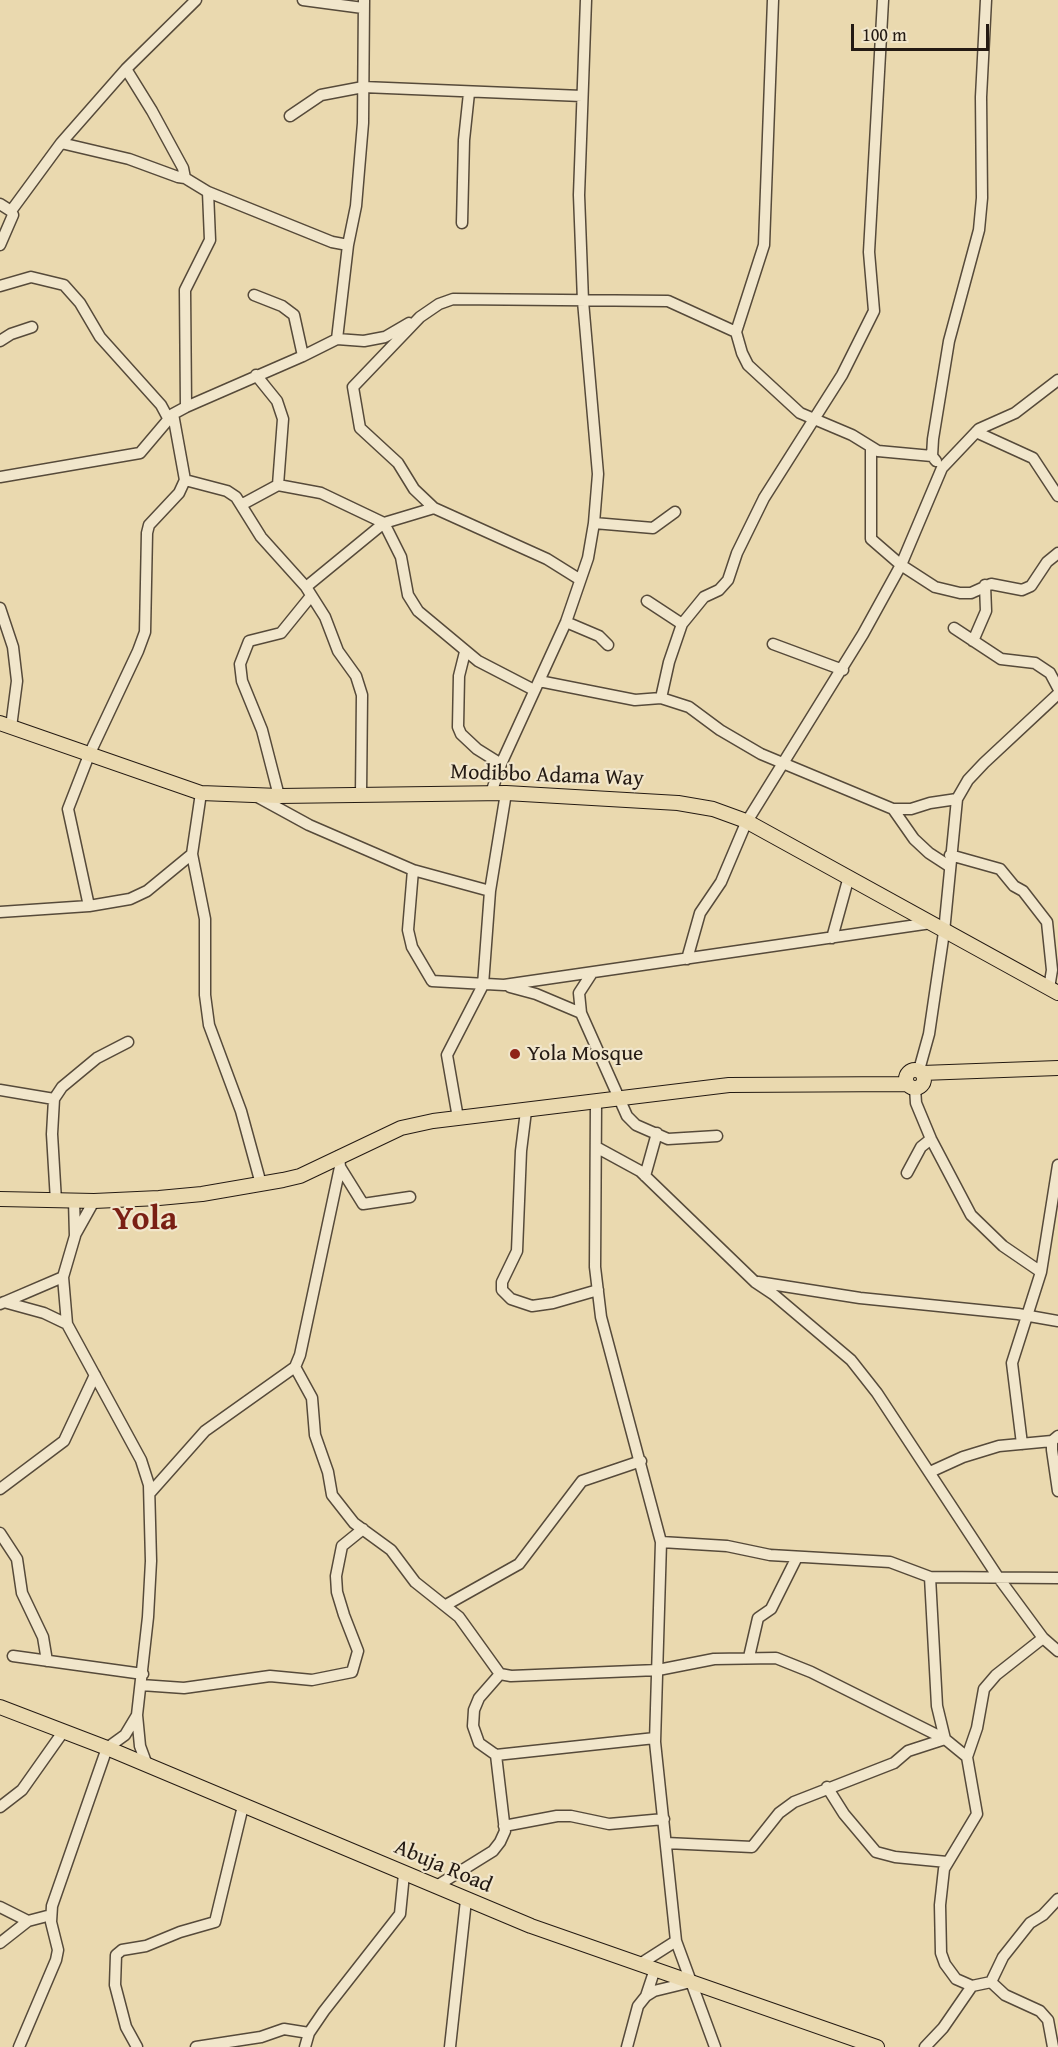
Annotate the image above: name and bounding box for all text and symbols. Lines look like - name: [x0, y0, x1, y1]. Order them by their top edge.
- scale bar: [854, 12, 992, 50]
- text: 100 m: [862, 21, 907, 48]
- street label: Modibbo Adama Way: [450, 759, 644, 793]
- place label: Yola Mosque: [527, 1041, 643, 1067]
- marker: Yola Mosque: [508, 1047, 522, 1061]
- district label: Yola: [112, 1200, 178, 1240]
- street label: Abuja Road: [390, 1835, 496, 1899]

